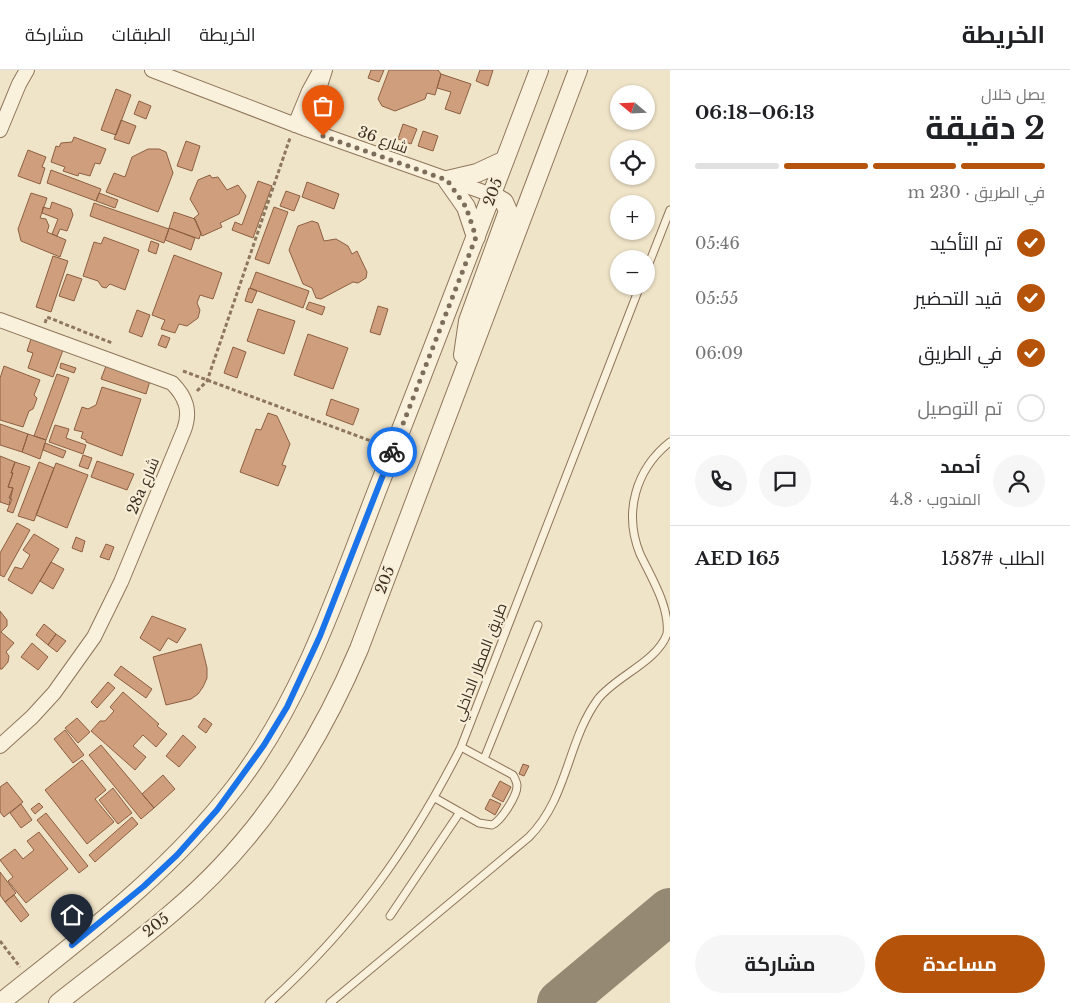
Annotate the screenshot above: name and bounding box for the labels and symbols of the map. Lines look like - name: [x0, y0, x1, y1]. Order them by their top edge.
- pin: [302, 85, 344, 136]
- north arrow: [610, 85, 655, 130]
- street label: شارع 36: [355, 122, 411, 159]
- street label: 205: [479, 175, 506, 208]
- courier: [367, 427, 417, 477]
- street label: 28a شارع: [122, 455, 165, 518]
- street label: 205: [371, 563, 399, 597]
- street label: طريق المطار الداخلي: [448, 600, 514, 725]
- pin: [51, 894, 93, 945]
- street label: 205: [139, 908, 173, 941]

